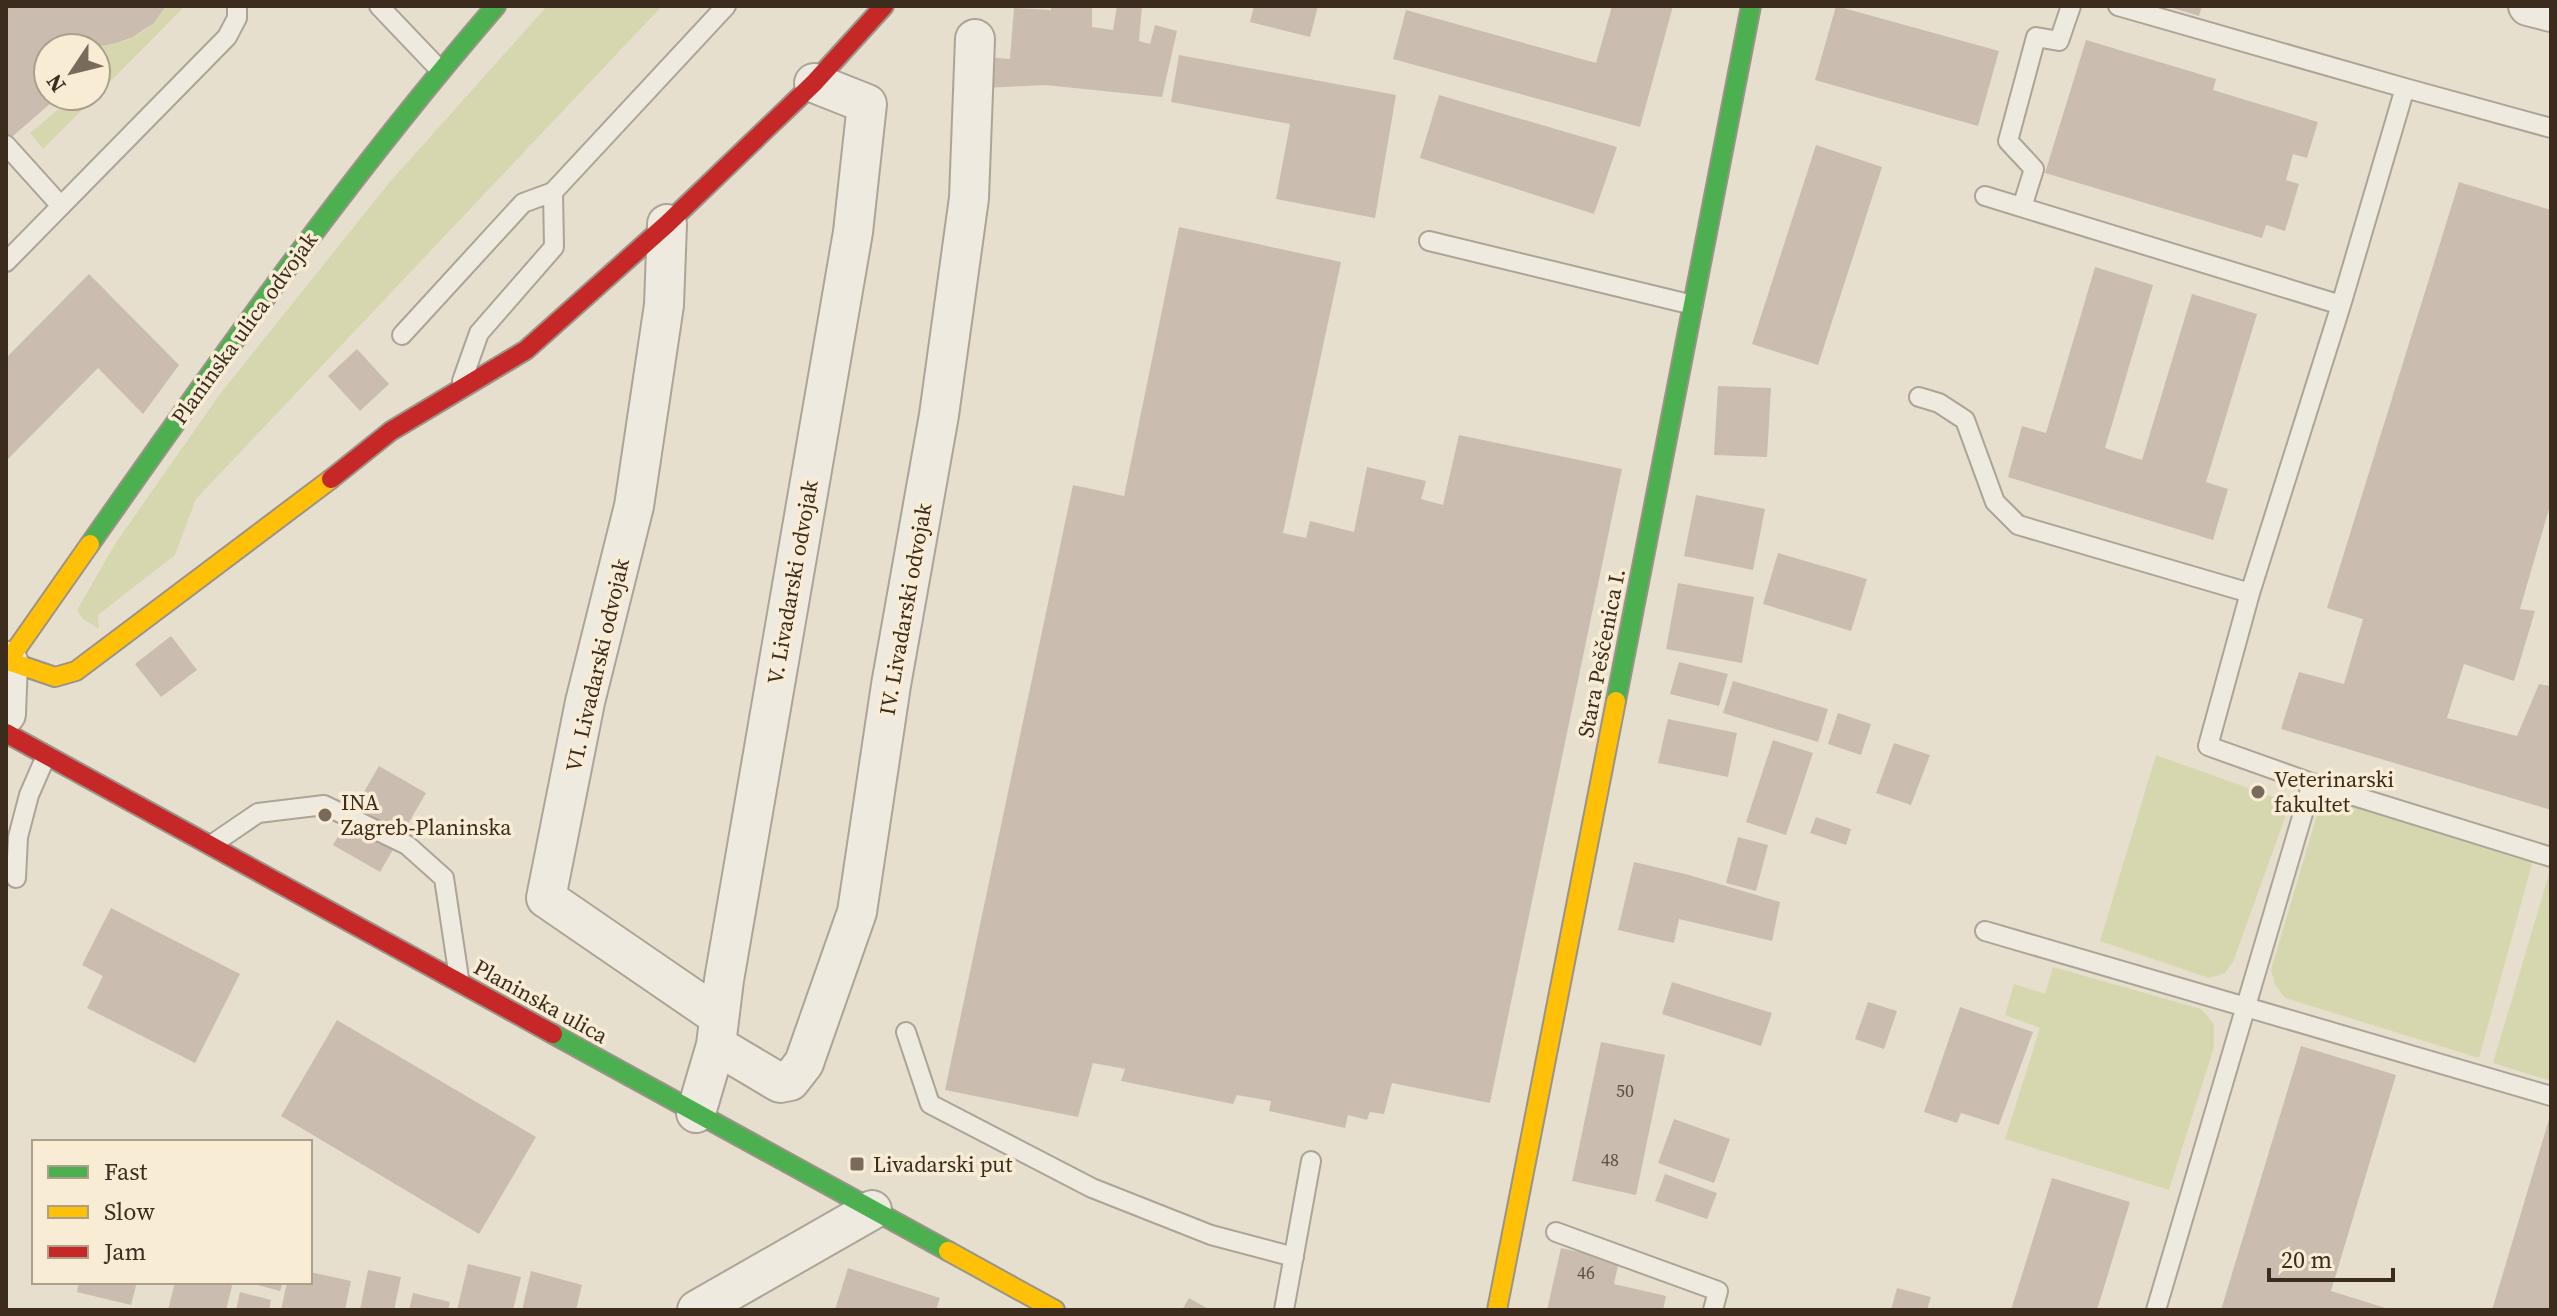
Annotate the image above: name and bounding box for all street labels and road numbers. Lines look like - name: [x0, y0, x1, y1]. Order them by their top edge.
- street label: Planinska ulica odvojak: [164, 225, 324, 430]
- street label: V. Livadarski odvojak: [759, 477, 825, 686]
- street label: IV. Livadarski odvojak: [872, 500, 939, 717]
- street label: VI. Livadarski odvojak: [558, 555, 636, 775]
- street label: Stara Peščenica I.: [1570, 566, 1632, 740]
- street label: Planinska ulica: [468, 952, 614, 1051]

